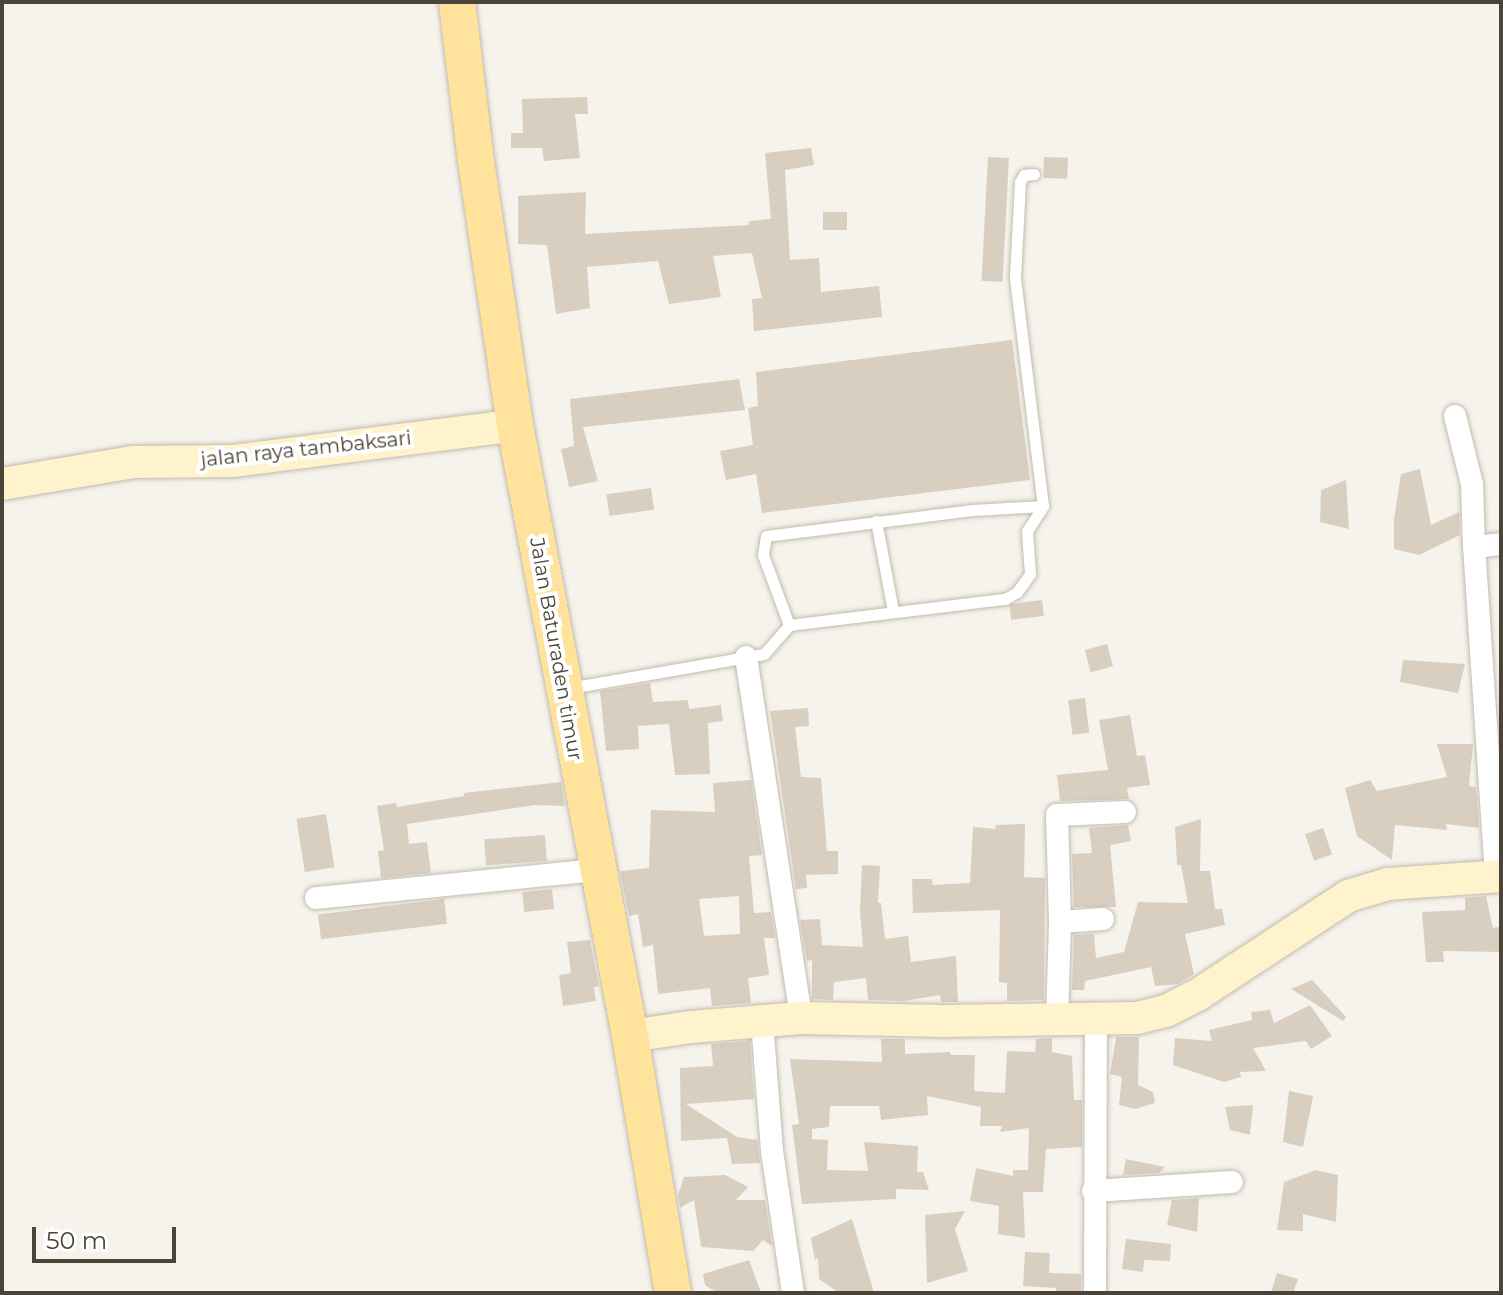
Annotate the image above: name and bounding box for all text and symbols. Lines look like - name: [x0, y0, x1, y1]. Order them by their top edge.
- street label: jalan raya tambaksari: [199, 426, 413, 472]
- street label: Jalan Baturaden timur: [525, 536, 587, 762]
- scale bar: [36, 1211, 180, 1261]
- text: 50 m: [46, 1226, 107, 1255]

